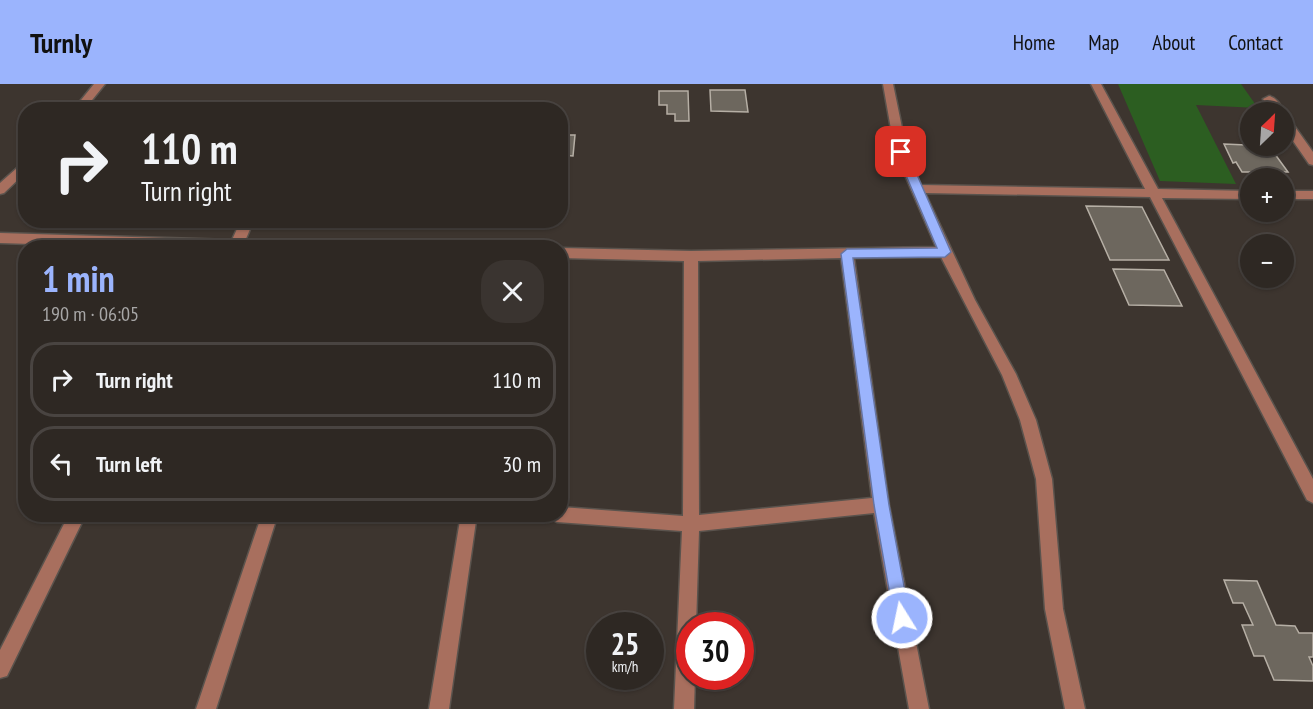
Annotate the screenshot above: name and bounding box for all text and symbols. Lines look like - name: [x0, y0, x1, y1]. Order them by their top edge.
- text: Turnly: [30, 24, 92, 61]
- text: Home: [1013, 29, 1055, 56]
- text: Map: [1088, 29, 1119, 56]
- text: About: [1152, 29, 1195, 56]
- text: Contact: [1228, 29, 1283, 56]
- north arrow: [1240, 102, 1294, 156]
- map controls: [1240, 102, 1294, 288]
- text: 110 m: [141, 121, 238, 176]
- icon: right: [42, 126, 120, 204]
- pin: [875, 126, 926, 177]
- icon: arrive: [884, 135, 917, 168]
- button: +: [1240, 168, 1294, 222]
- text: Turn right: [141, 174, 232, 208]
- button: −: [1240, 234, 1294, 288]
- text: 1 min: [42, 255, 115, 302]
- button: close: [481, 260, 544, 323]
- text: 190 m · 06:05: [42, 301, 139, 327]
- icon: right: [45, 363, 78, 396]
- text: Turn right: [96, 366, 173, 394]
- text: 110 m: [492, 366, 541, 394]
- icon: left: [45, 447, 78, 480]
- text: Turn left: [96, 450, 162, 478]
- text: 30 m: [502, 450, 541, 478]
- position arrow: [870, 586, 934, 650]
- speed limit sign: 30: [676, 612, 754, 690]
- text: 25: [611, 624, 639, 663]
- text: km/h: [612, 657, 638, 676]

